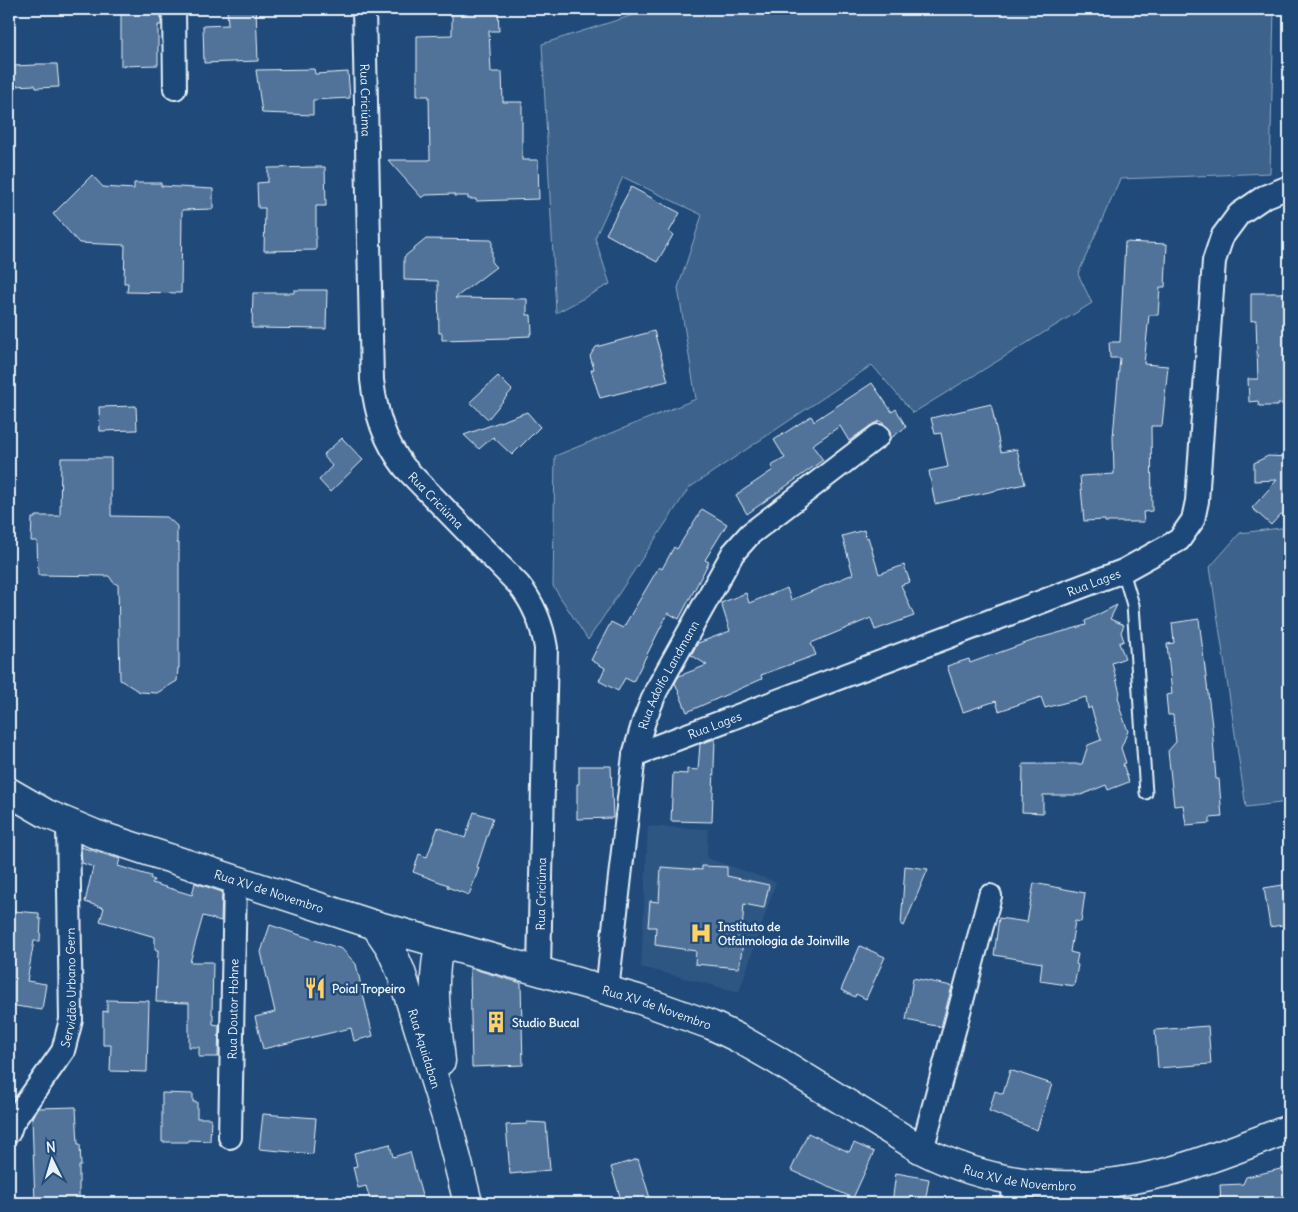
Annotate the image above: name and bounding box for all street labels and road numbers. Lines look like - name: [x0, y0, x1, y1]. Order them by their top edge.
- street label: Rua Criciúma: [358, 63, 374, 137]
- street label: Rua Criciúma: [405, 469, 467, 531]
- street label: Rua Lages: [1065, 565, 1122, 599]
- street label: Rua Adolfo Landmann: [634, 617, 702, 731]
- street label: Rua Lages: [686, 708, 743, 742]
- street label: Rua Criciúma: [533, 857, 549, 931]
- street label: Rua XV de Novembro: [212, 866, 326, 915]
- street label: Servidão Urbano Gern: [57, 928, 79, 1049]
- street label: Rua Doutor Hohne: [224, 958, 241, 1060]
- street label: Rua XV de Novembro: [601, 982, 714, 1032]
- street label: Rua Aquidaban: [405, 1007, 444, 1090]
- street label: Rua XV de Novembro: [961, 1161, 1077, 1193]

